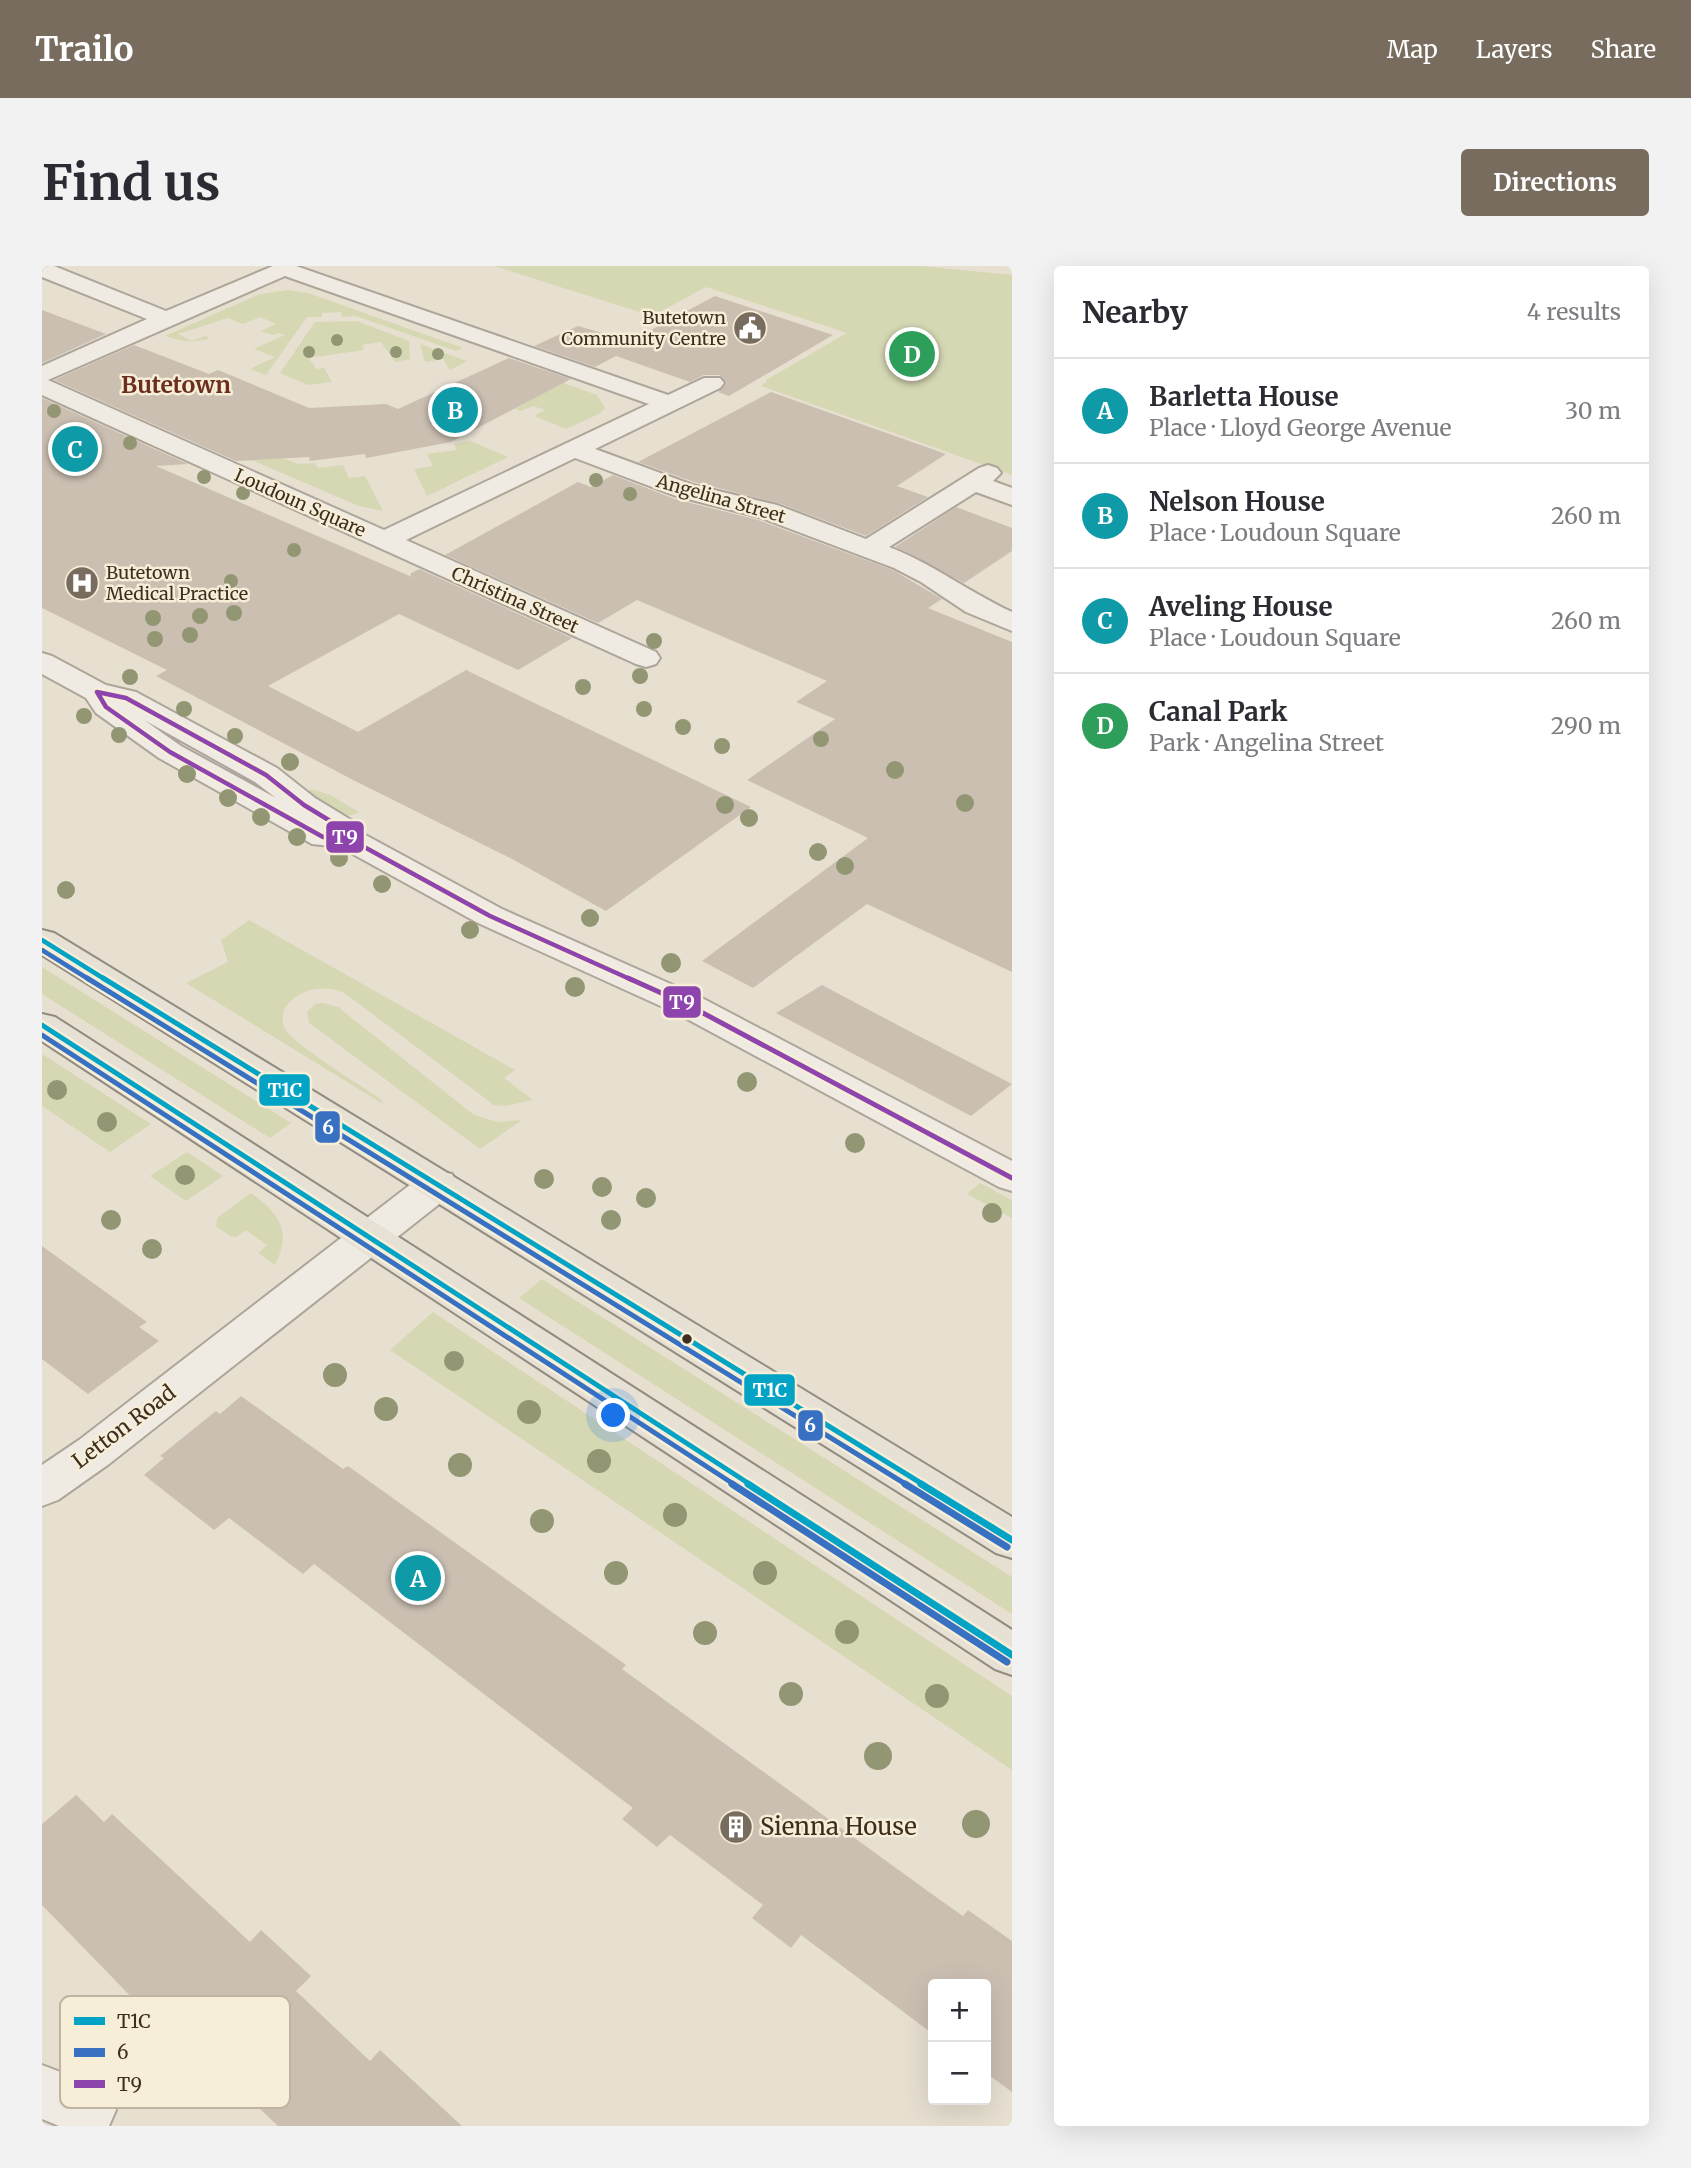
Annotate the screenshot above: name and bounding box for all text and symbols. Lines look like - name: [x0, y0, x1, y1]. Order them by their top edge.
- text: Trailo: [35, 29, 133, 70]
- text: Map: [1387, 34, 1438, 65]
- text: Layers: [1476, 34, 1552, 65]
- text: Share: [1590, 34, 1656, 65]
- button: Directions: [1461, 149, 1649, 216]
- text: Find us: [42, 152, 220, 213]
- text: Nearby: [1082, 293, 1188, 331]
- text: 4 results: [1527, 297, 1621, 326]
- place label: Butetown Community Centre: [561, 306, 726, 350]
- public building icon: Butetown Community Centre: [731, 309, 769, 347]
- pin: D: [889, 328, 935, 380]
- district label: Butetown: [121, 370, 231, 399]
- text: Barletta House: [1149, 380, 1339, 413]
- pin: B: [432, 384, 478, 436]
- text: A: [1097, 396, 1113, 425]
- text: 30 m: [1565, 396, 1621, 425]
- text: Place · Lloyd George Avenue: [1149, 413, 1452, 442]
- pin: C: [52, 423, 98, 475]
- street label: Loudoun Square: [231, 463, 369, 542]
- street label: Angelina Street: [653, 469, 788, 528]
- text: Nelson House: [1149, 485, 1325, 518]
- text: B: [1097, 501, 1113, 530]
- text: 260 m: [1551, 501, 1621, 530]
- text: Place · Loudoun Square: [1149, 518, 1401, 547]
- place label: Butetown Medical Practice: [106, 561, 248, 605]
- street label: Christina Street: [448, 561, 582, 638]
- hospital icon: Butetown Medical Practice: [63, 564, 101, 602]
- text: Aveling House: [1149, 590, 1332, 623]
- text: C: [1097, 606, 1113, 635]
- text: 260 m: [1551, 606, 1621, 635]
- text: Place · Loudoun Square: [1149, 623, 1401, 652]
- text: Canal Park: [1149, 695, 1287, 728]
- text: D: [1096, 711, 1114, 740]
- text: 290 m: [1551, 711, 1621, 740]
- text: Park · Angelina Street: [1149, 728, 1384, 757]
- line badge: T9: [325, 820, 365, 854]
- text: T9: [332, 825, 358, 849]
- line badge: T9: [662, 985, 702, 1019]
- text: T9: [669, 990, 695, 1014]
- line badge: T1C: [258, 1073, 311, 1107]
- text: T1C: [268, 1078, 302, 1102]
- line badge: 6: [314, 1110, 341, 1144]
- text: 6: [322, 1115, 334, 1139]
- unlabelled marker: [680, 1332, 694, 1346]
- line badge: T1C: [743, 1373, 796, 1407]
- text: T1C: [753, 1378, 787, 1402]
- street label: Letton Road: [67, 1379, 181, 1474]
- your location: [596, 1398, 630, 1432]
- line badge: 6: [797, 1409, 824, 1442]
- text: 6: [804, 1413, 816, 1437]
- pin: A: [395, 1552, 441, 1604]
- building icon: Sienna House: [717, 1808, 755, 1846]
- place label: Sienna House: [760, 1811, 917, 1842]
- map controls: [928, 1979, 991, 2105]
- button: +: [928, 1979, 991, 2042]
- legend: [60, 1996, 290, 2108]
- text: T1C: [117, 2009, 151, 2033]
- text: 6: [117, 2040, 129, 2064]
- button: −: [928, 2042, 991, 2105]
- text: T9: [117, 2072, 142, 2096]

